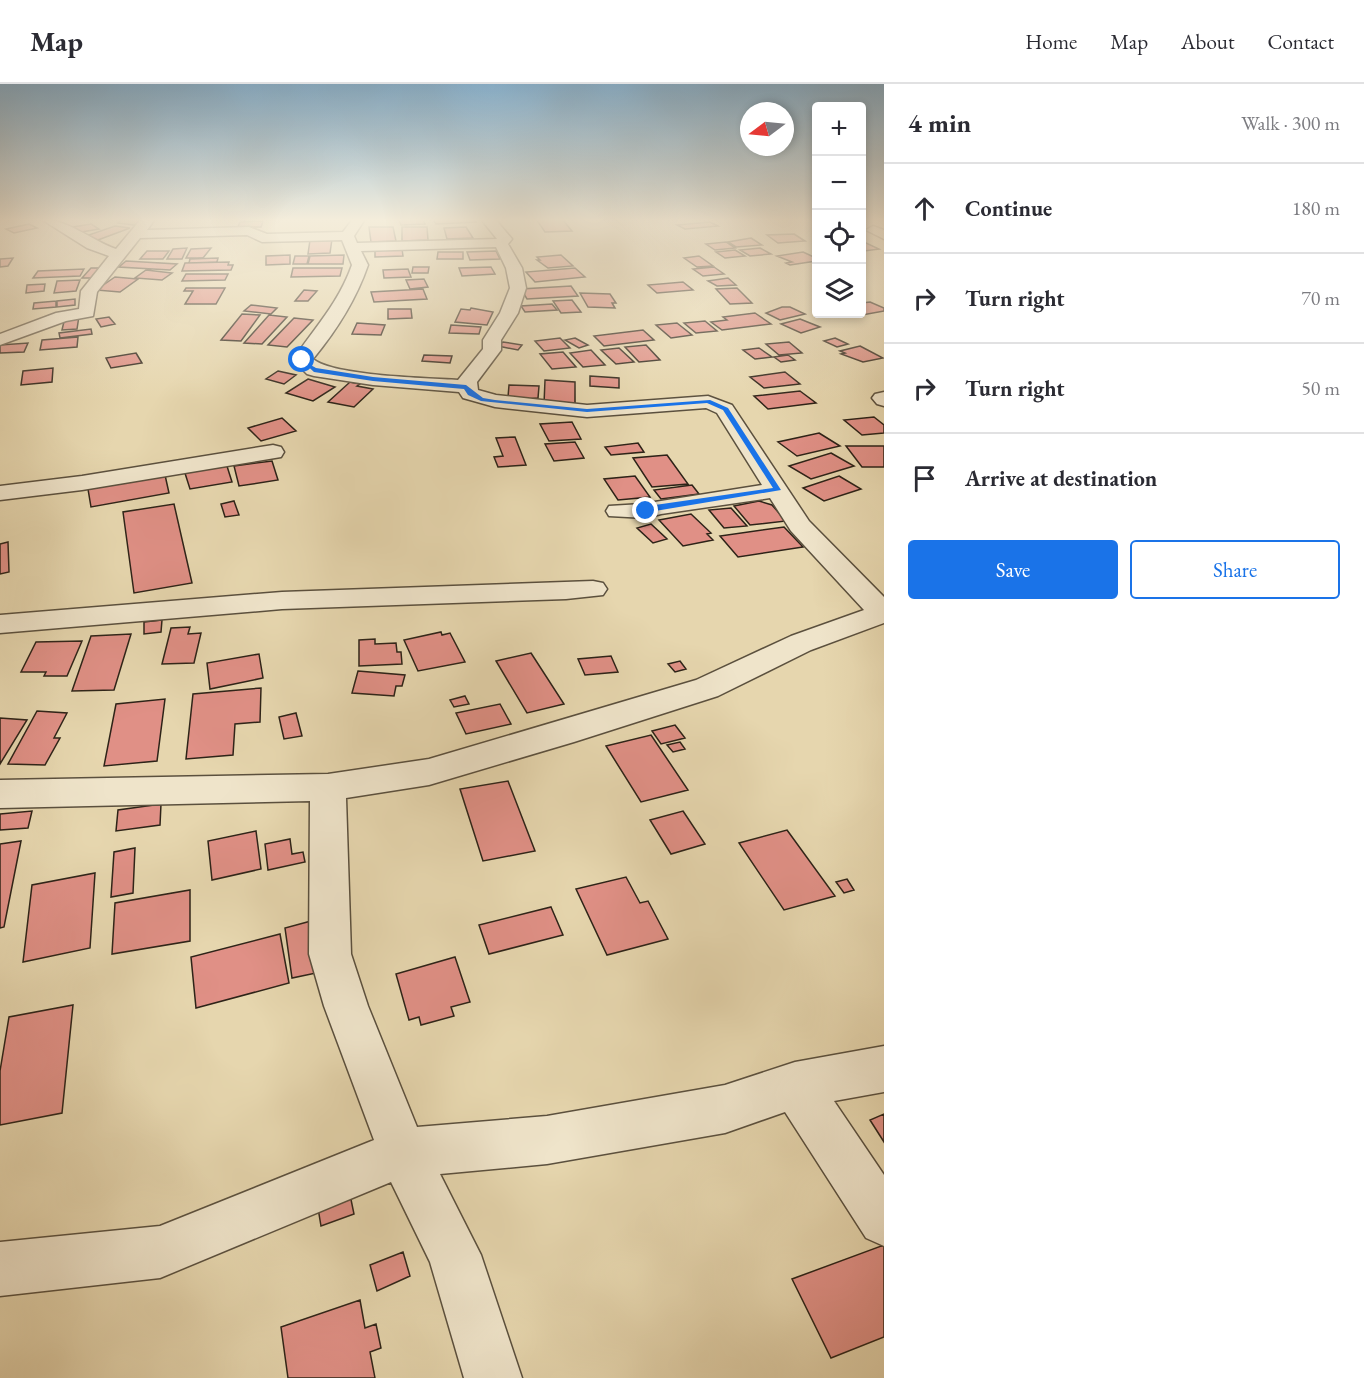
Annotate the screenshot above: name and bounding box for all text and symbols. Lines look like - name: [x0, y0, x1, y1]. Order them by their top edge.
- text: Map: [30, 23, 83, 59]
- text: Home: [1025, 28, 1077, 55]
- text: Map: [1110, 28, 1148, 55]
- text: About: [1181, 28, 1234, 55]
- text: Contact: [1267, 28, 1334, 55]
- north arrow: [740, 102, 794, 156]
- map controls: [812, 102, 866, 318]
- button: +: [812, 102, 866, 156]
- text: 4 min: [908, 106, 971, 140]
- text: Walk · 300 m: [1241, 110, 1340, 136]
- button: −: [812, 156, 866, 210]
- icon: ahead: [908, 192, 941, 225]
- text: Continue: [965, 194, 1052, 223]
- text: 180 m: [1292, 195, 1340, 221]
- button: locate: [812, 210, 866, 264]
- button: layers: [812, 264, 866, 318]
- icon: right: [908, 282, 941, 315]
- text: Turn right: [965, 284, 1064, 313]
- text: 70 m: [1301, 285, 1340, 311]
- route start: [288, 346, 314, 372]
- icon: right: [908, 372, 941, 405]
- text: Turn right: [965, 374, 1064, 403]
- text: 50 m: [1301, 375, 1340, 401]
- icon: arrive: [908, 462, 941, 495]
- text: Arrive at destination: [965, 464, 1157, 493]
- route end: [632, 497, 658, 523]
- button: Save: [908, 540, 1118, 599]
- button: Share: [1130, 540, 1340, 599]

